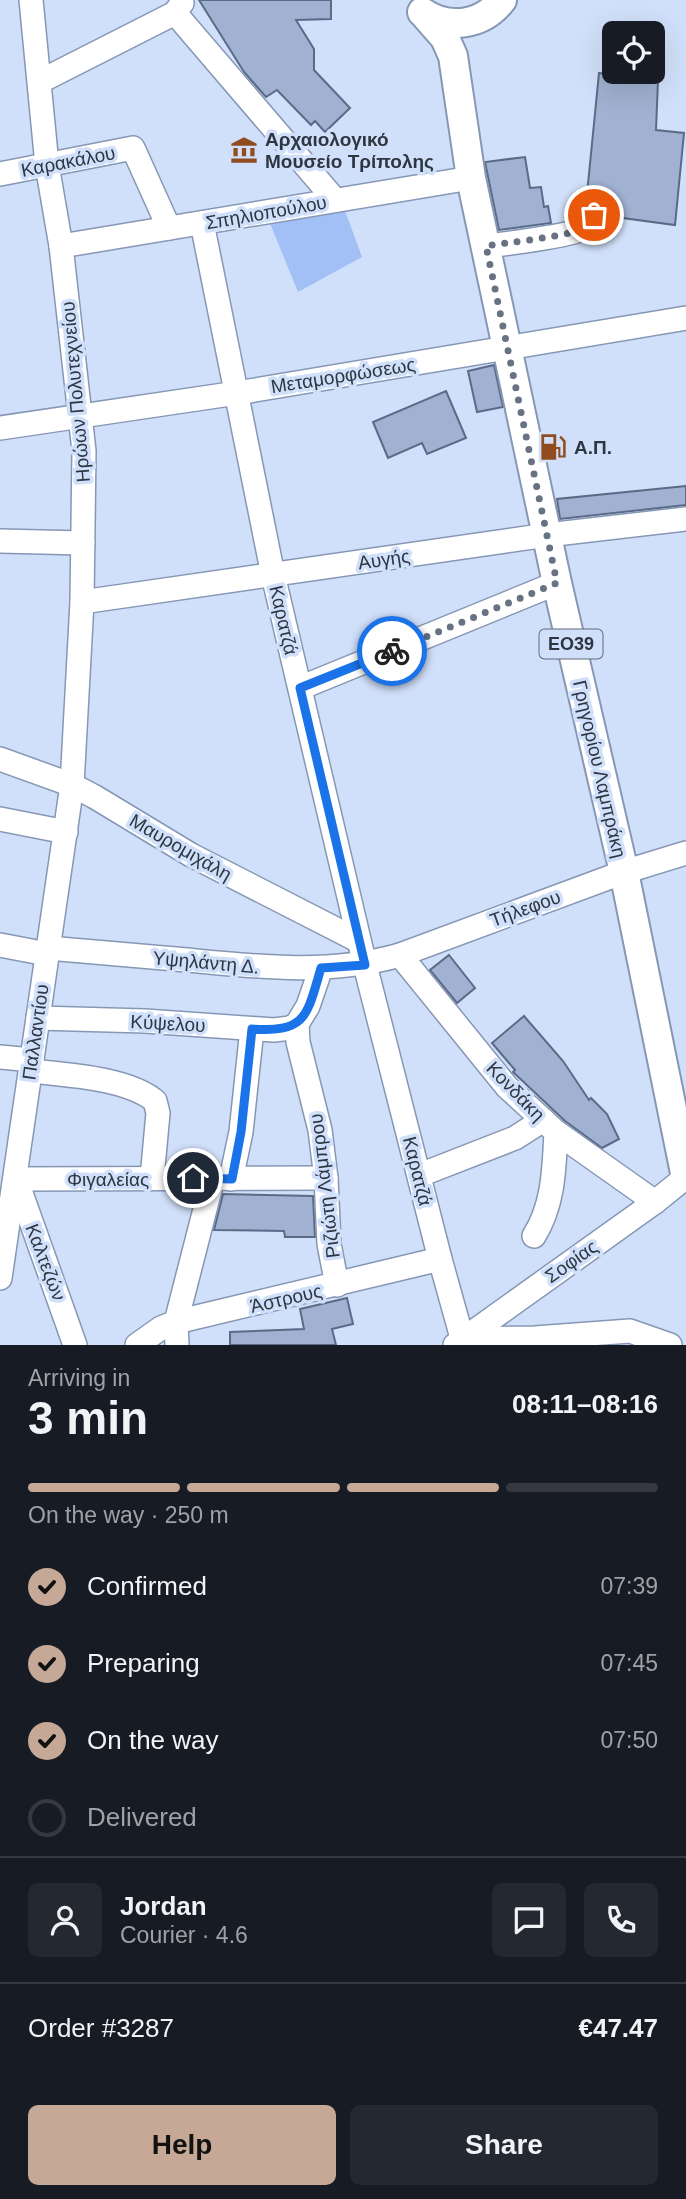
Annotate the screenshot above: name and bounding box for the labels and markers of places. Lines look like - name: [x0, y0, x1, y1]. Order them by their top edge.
- place label: Αρχαιολογικό Μουσείο Τρίπολης: [265, 129, 434, 172]
- museum icon: Αρχαιολογικό Μουσείο Τρίπολης: [229, 135, 259, 165]
- pin: [564, 185, 624, 245]
- fuel station icon: Α.Π.: [538, 432, 568, 462]
- place label: Α.Π.: [574, 437, 612, 458]
- pin: [163, 1148, 223, 1208]

